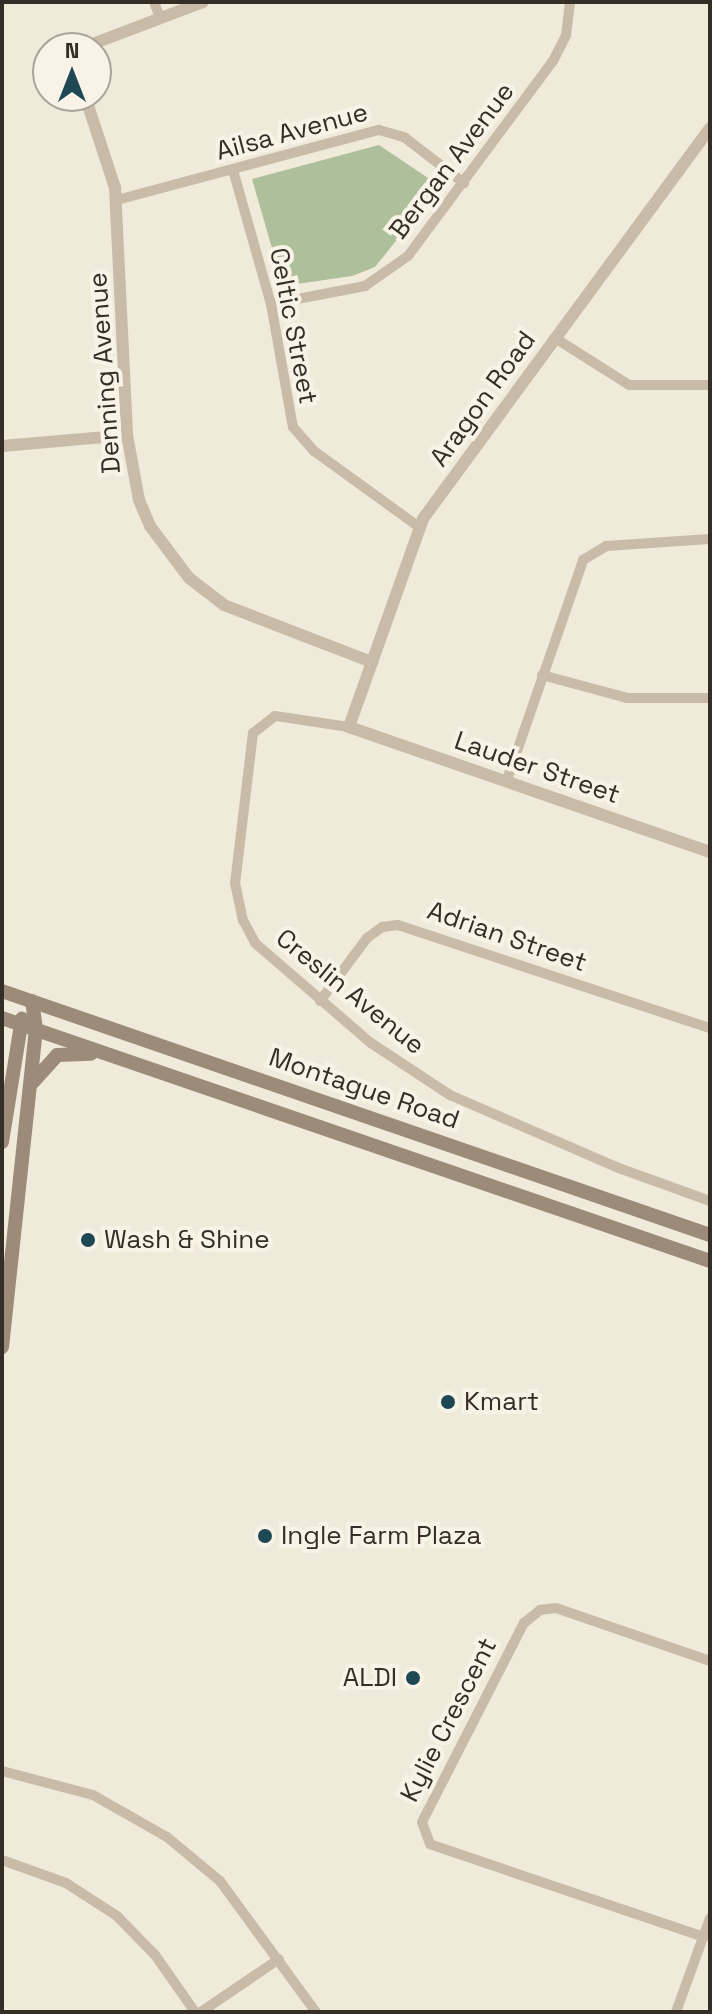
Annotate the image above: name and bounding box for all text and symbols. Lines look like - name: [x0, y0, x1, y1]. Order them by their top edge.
- north arrow: [32, 32, 112, 112]
- text: N: [65, 36, 79, 64]
- street label: Bergan Avenue: [383, 77, 521, 245]
- street label: Ailsa Avenue: [213, 97, 371, 167]
- street label: Celtic Street: [263, 245, 323, 407]
- street label: Denning Avenue: [82, 271, 128, 475]
- street label: Aragon Road: [423, 325, 543, 473]
- street label: Lauder Street: [450, 725, 624, 811]
- street label: Adrian Street: [423, 895, 591, 979]
- street label: Creslin Avenue: [269, 923, 431, 1061]
- street label: Montague Road: [265, 1042, 463, 1136]
- place label: Wash & Shine: [104, 1224, 270, 1256]
- marker: Wash & Shine: [79, 1231, 97, 1249]
- place label: Kmart: [464, 1386, 539, 1418]
- marker: Kmart: [439, 1393, 457, 1411]
- place label: Ingle Farm Plaza: [281, 1520, 481, 1552]
- marker: Ingle Farm Plaza: [256, 1527, 274, 1545]
- street label: Kylie Crescent: [394, 1633, 504, 1807]
- place label: ALDI: [343, 1662, 397, 1694]
- marker: ALDI: [404, 1669, 422, 1687]

